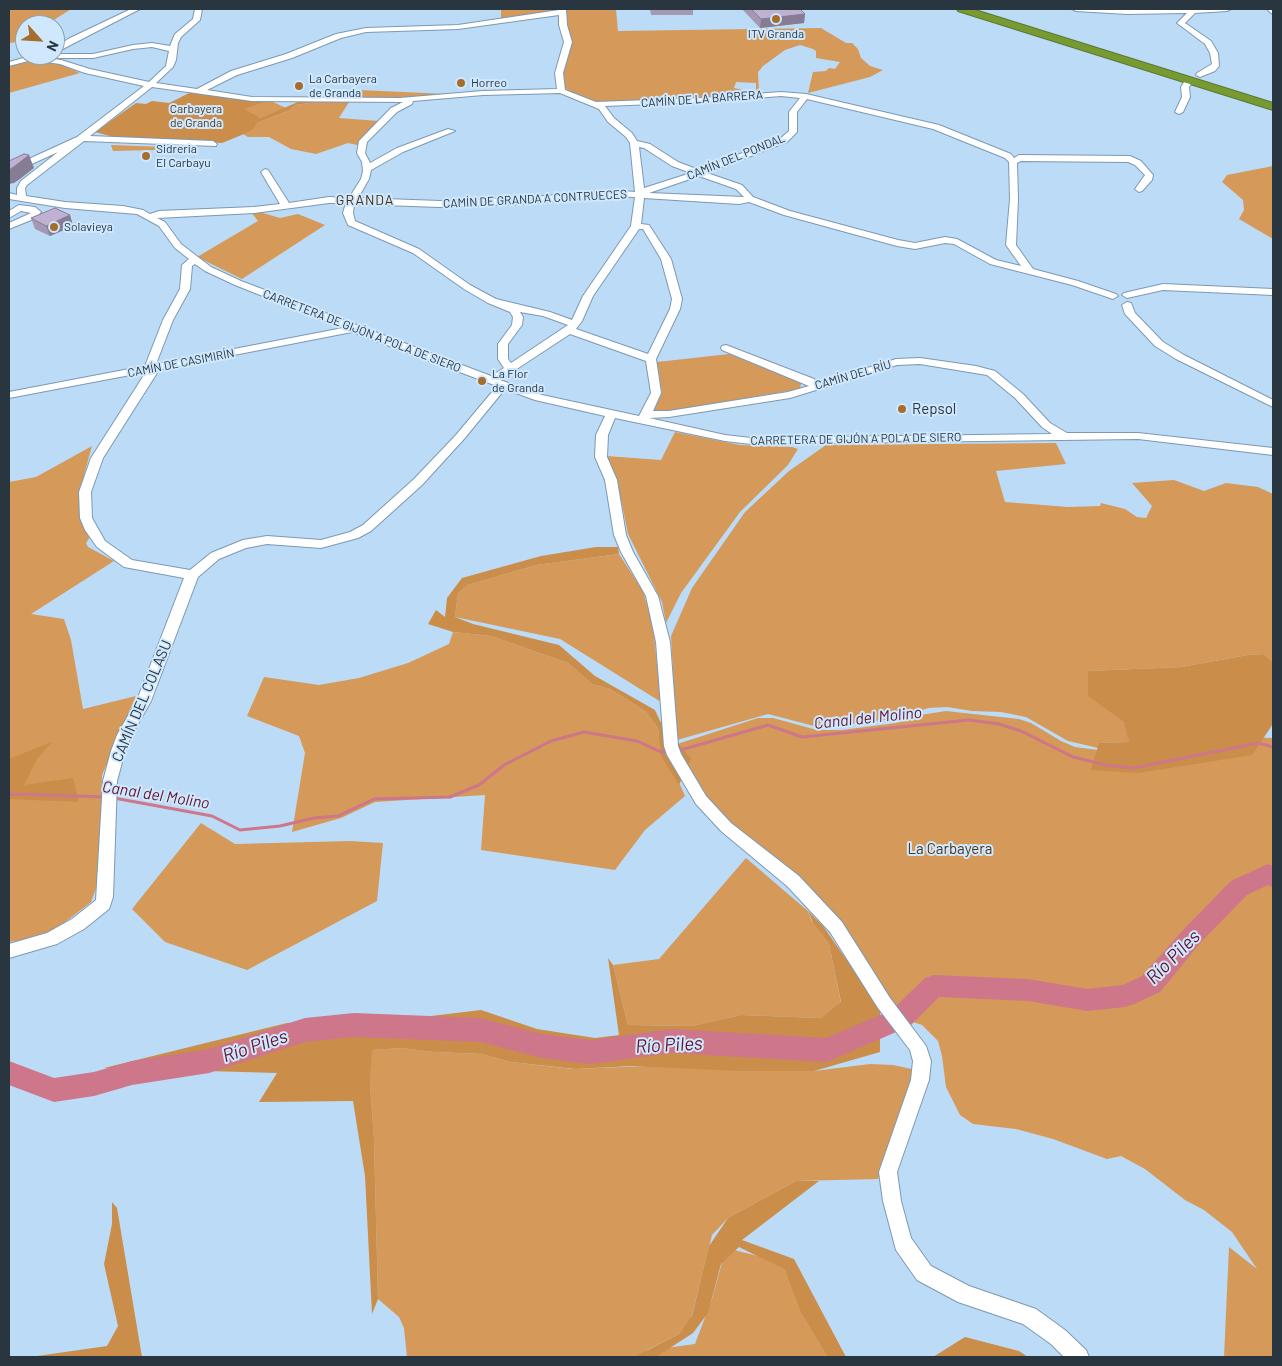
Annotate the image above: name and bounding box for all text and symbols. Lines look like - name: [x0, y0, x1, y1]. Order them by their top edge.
- marker: ITV Granda: [770, 13, 782, 25]
- north arrow: [15, 15, 65, 65]
- place label: ITV Granda: [748, 27, 804, 41]
- text: N: [43, 38, 63, 54]
- place label: La Carbayera de Granda: [309, 72, 377, 100]
- place label: Horreo: [471, 76, 507, 90]
- marker: Horreo: [455, 77, 467, 89]
- marker: La Carbayera de Granda: [293, 80, 305, 92]
- street label: CAMÍN DE LA BARRERA: [640, 88, 764, 110]
- park label: Carbayera de Granda: [170, 102, 222, 130]
- street label: CAMÍN DEL PONDAL: [685, 131, 787, 183]
- place label: Sidreria El Carbayu: [156, 142, 211, 170]
- marker: Sidreria El Carbayu: [140, 150, 152, 162]
- street label: CAMÍN DE GRANDA A CONTRUECES: [443, 187, 627, 211]
- district label: GRANDA: [335, 192, 395, 208]
- place label: Solavieya: [64, 220, 113, 234]
- marker: Solavieya: [48, 221, 60, 233]
- street label: CARRETERA DE GIJÓN A POLA DE SIERO: [261, 286, 463, 376]
- street label: CAMÍN DE CASIMIRÍN: [126, 346, 236, 380]
- street label: CAMÍN DEL RÍU: [813, 357, 893, 393]
- place label: La Flor de Granda: [492, 367, 544, 395]
- marker: La Flor de Granda: [476, 375, 488, 387]
- place label: Repsol: [912, 400, 956, 418]
- marker: Repsol: [896, 403, 908, 415]
- street label: CARRETERA DE GIJÓN A POLA DE SIERO: [750, 430, 962, 448]
- street label: CAMÍN DEL COLASU: [108, 637, 176, 765]
- water label: Canal del Molino: [813, 703, 923, 733]
- water label: Canal del Molino: [101, 777, 211, 813]
- park label: La Carbayera: [908, 840, 992, 858]
- water label: Río Piles: [1141, 925, 1205, 989]
- water label: Río Piles: [219, 1025, 291, 1067]
- water label: Río Piles: [635, 1032, 703, 1058]

